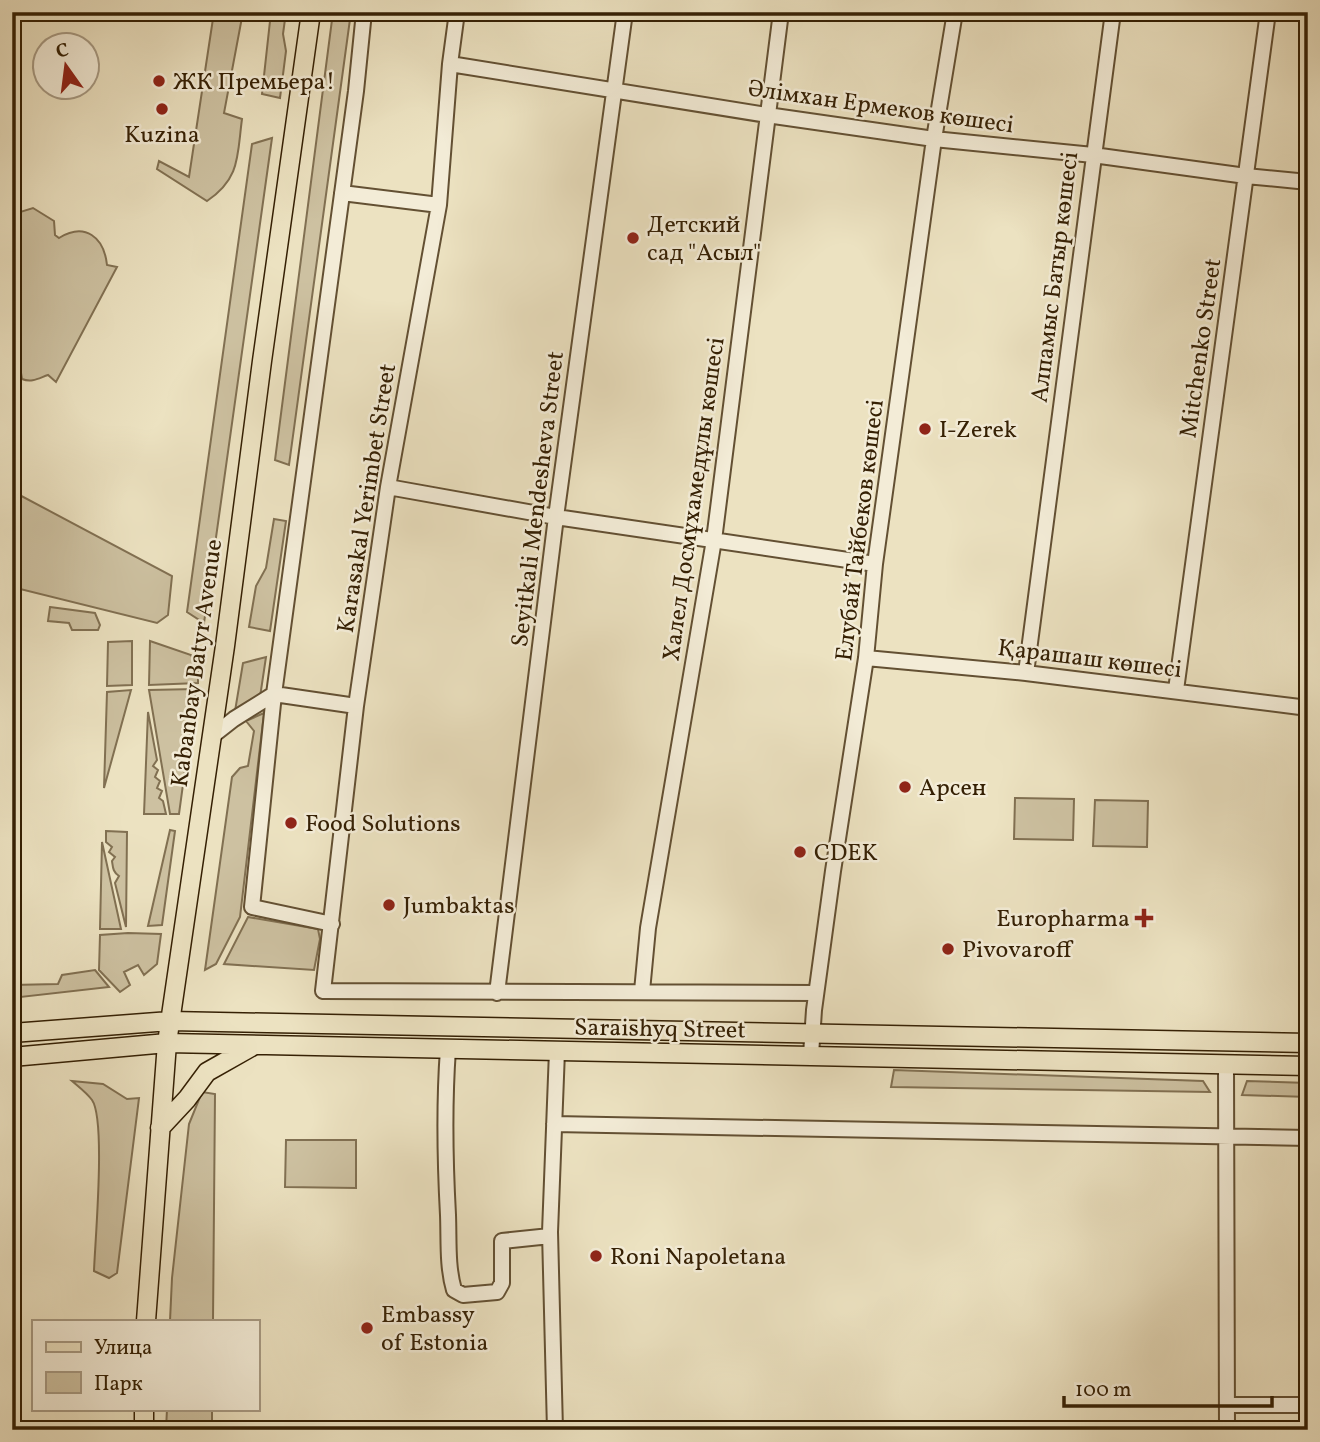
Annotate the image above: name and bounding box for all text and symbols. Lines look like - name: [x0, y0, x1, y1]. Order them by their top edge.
- north arrow: [32, 32, 102, 102]
- text: С: [53, 37, 71, 66]
- place label: ЖК Премьера!: [173, 66, 335, 100]
- street label: Әлімхан Ермеков көшесі: [746, 72, 1016, 143]
- marker: ЖК Премьера!: [151, 73, 167, 89]
- marker: Kuzina: [154, 101, 170, 117]
- place label: Kuzina: [124, 119, 200, 153]
- street label: Алпамыс Батыр көшесі: [1024, 150, 1088, 405]
- place label: Детский сад "Асыл": [647, 209, 761, 271]
- marker: Детский сад "Асыл": [625, 230, 641, 246]
- street label: Mitchenko Street: [1173, 256, 1231, 440]
- street label: Халел Досмұхамедұлы көшесі: [655, 335, 735, 663]
- street label: Seyitkali Mendesheva Street: [504, 349, 574, 649]
- street label: Karasakal Yerimbet Street: [330, 361, 406, 635]
- street label: Елубай Тайбеков көшесі: [828, 397, 894, 663]
- place label: I-Zerek: [939, 414, 1017, 448]
- marker: I-Zerek: [917, 421, 933, 437]
- street label: Kabanbay Batyr Avenue: [164, 537, 232, 790]
- street label: Қарашаш көшесі: [996, 632, 1184, 688]
- place label: Арсен: [919, 772, 986, 806]
- marker: Арсен: [897, 779, 913, 795]
- place label: Food Solutions: [305, 808, 461, 842]
- marker: Food Solutions: [283, 815, 299, 831]
- place label: CDEK: [814, 837, 878, 871]
- marker: CDEK: [792, 844, 808, 860]
- place label: Jumbaktas: [403, 890, 514, 924]
- marker: Jumbaktas: [381, 897, 397, 913]
- place label: Europharma: [996, 903, 1130, 937]
- marker: Europharma: [1136, 910, 1152, 926]
- place label: Pivovaroff: [962, 934, 1074, 968]
- marker: Pivovaroff: [940, 941, 956, 957]
- street label: Saraishyq Street: [574, 1012, 746, 1048]
- place label: Roni Napoletana: [610, 1241, 786, 1275]
- marker: Roni Napoletana: [588, 1248, 604, 1264]
- place label: Embassy of Estonia: [381, 1299, 488, 1361]
- legend: [32, 1320, 259, 1410]
- marker: Embassy of Estonia: [359, 1320, 375, 1336]
- text: Улица: [94, 1334, 152, 1363]
- scale bar: [1064, 1365, 1273, 1409]
- text: Парк: [94, 1370, 143, 1399]
- text: 100 m: [1075, 1376, 1132, 1405]

